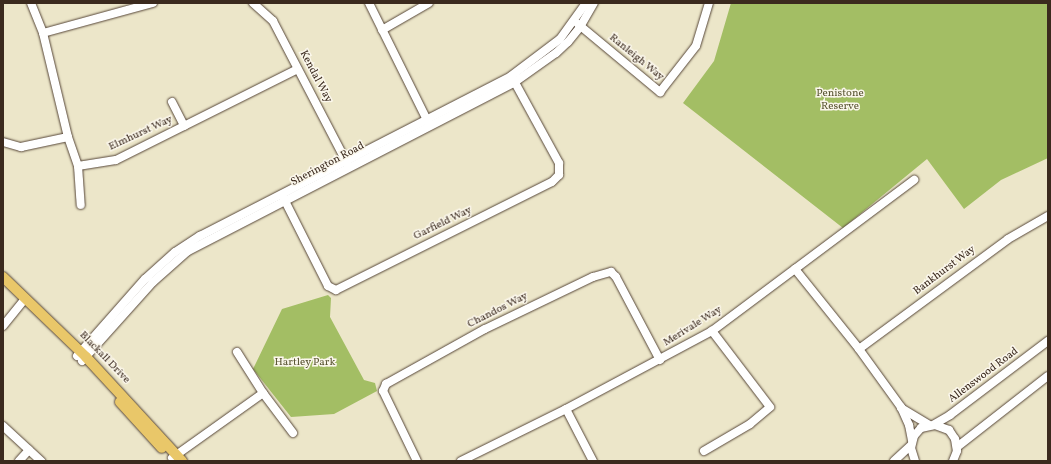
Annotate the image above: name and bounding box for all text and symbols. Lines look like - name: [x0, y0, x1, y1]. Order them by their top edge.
- street label: Ranleigh Way: [606, 32, 666, 84]
- street label: Kendal Way: [296, 49, 334, 105]
- park label: Penistone Reserve: [816, 88, 864, 114]
- street label: Elmhurst Way: [107, 113, 175, 155]
- street label: Sherington Road: [289, 140, 367, 190]
- street label: Garfield Way: [412, 204, 474, 244]
- street label: Bankhurst Way: [911, 243, 979, 299]
- street label: Chandos Way: [466, 290, 530, 332]
- street label: Merivale Way: [661, 304, 725, 350]
- street label: Blackall Drive: [76, 329, 132, 387]
- street label: Allenswood Road: [947, 345, 1021, 407]
- park label: Hartley Park: [274, 356, 336, 370]

